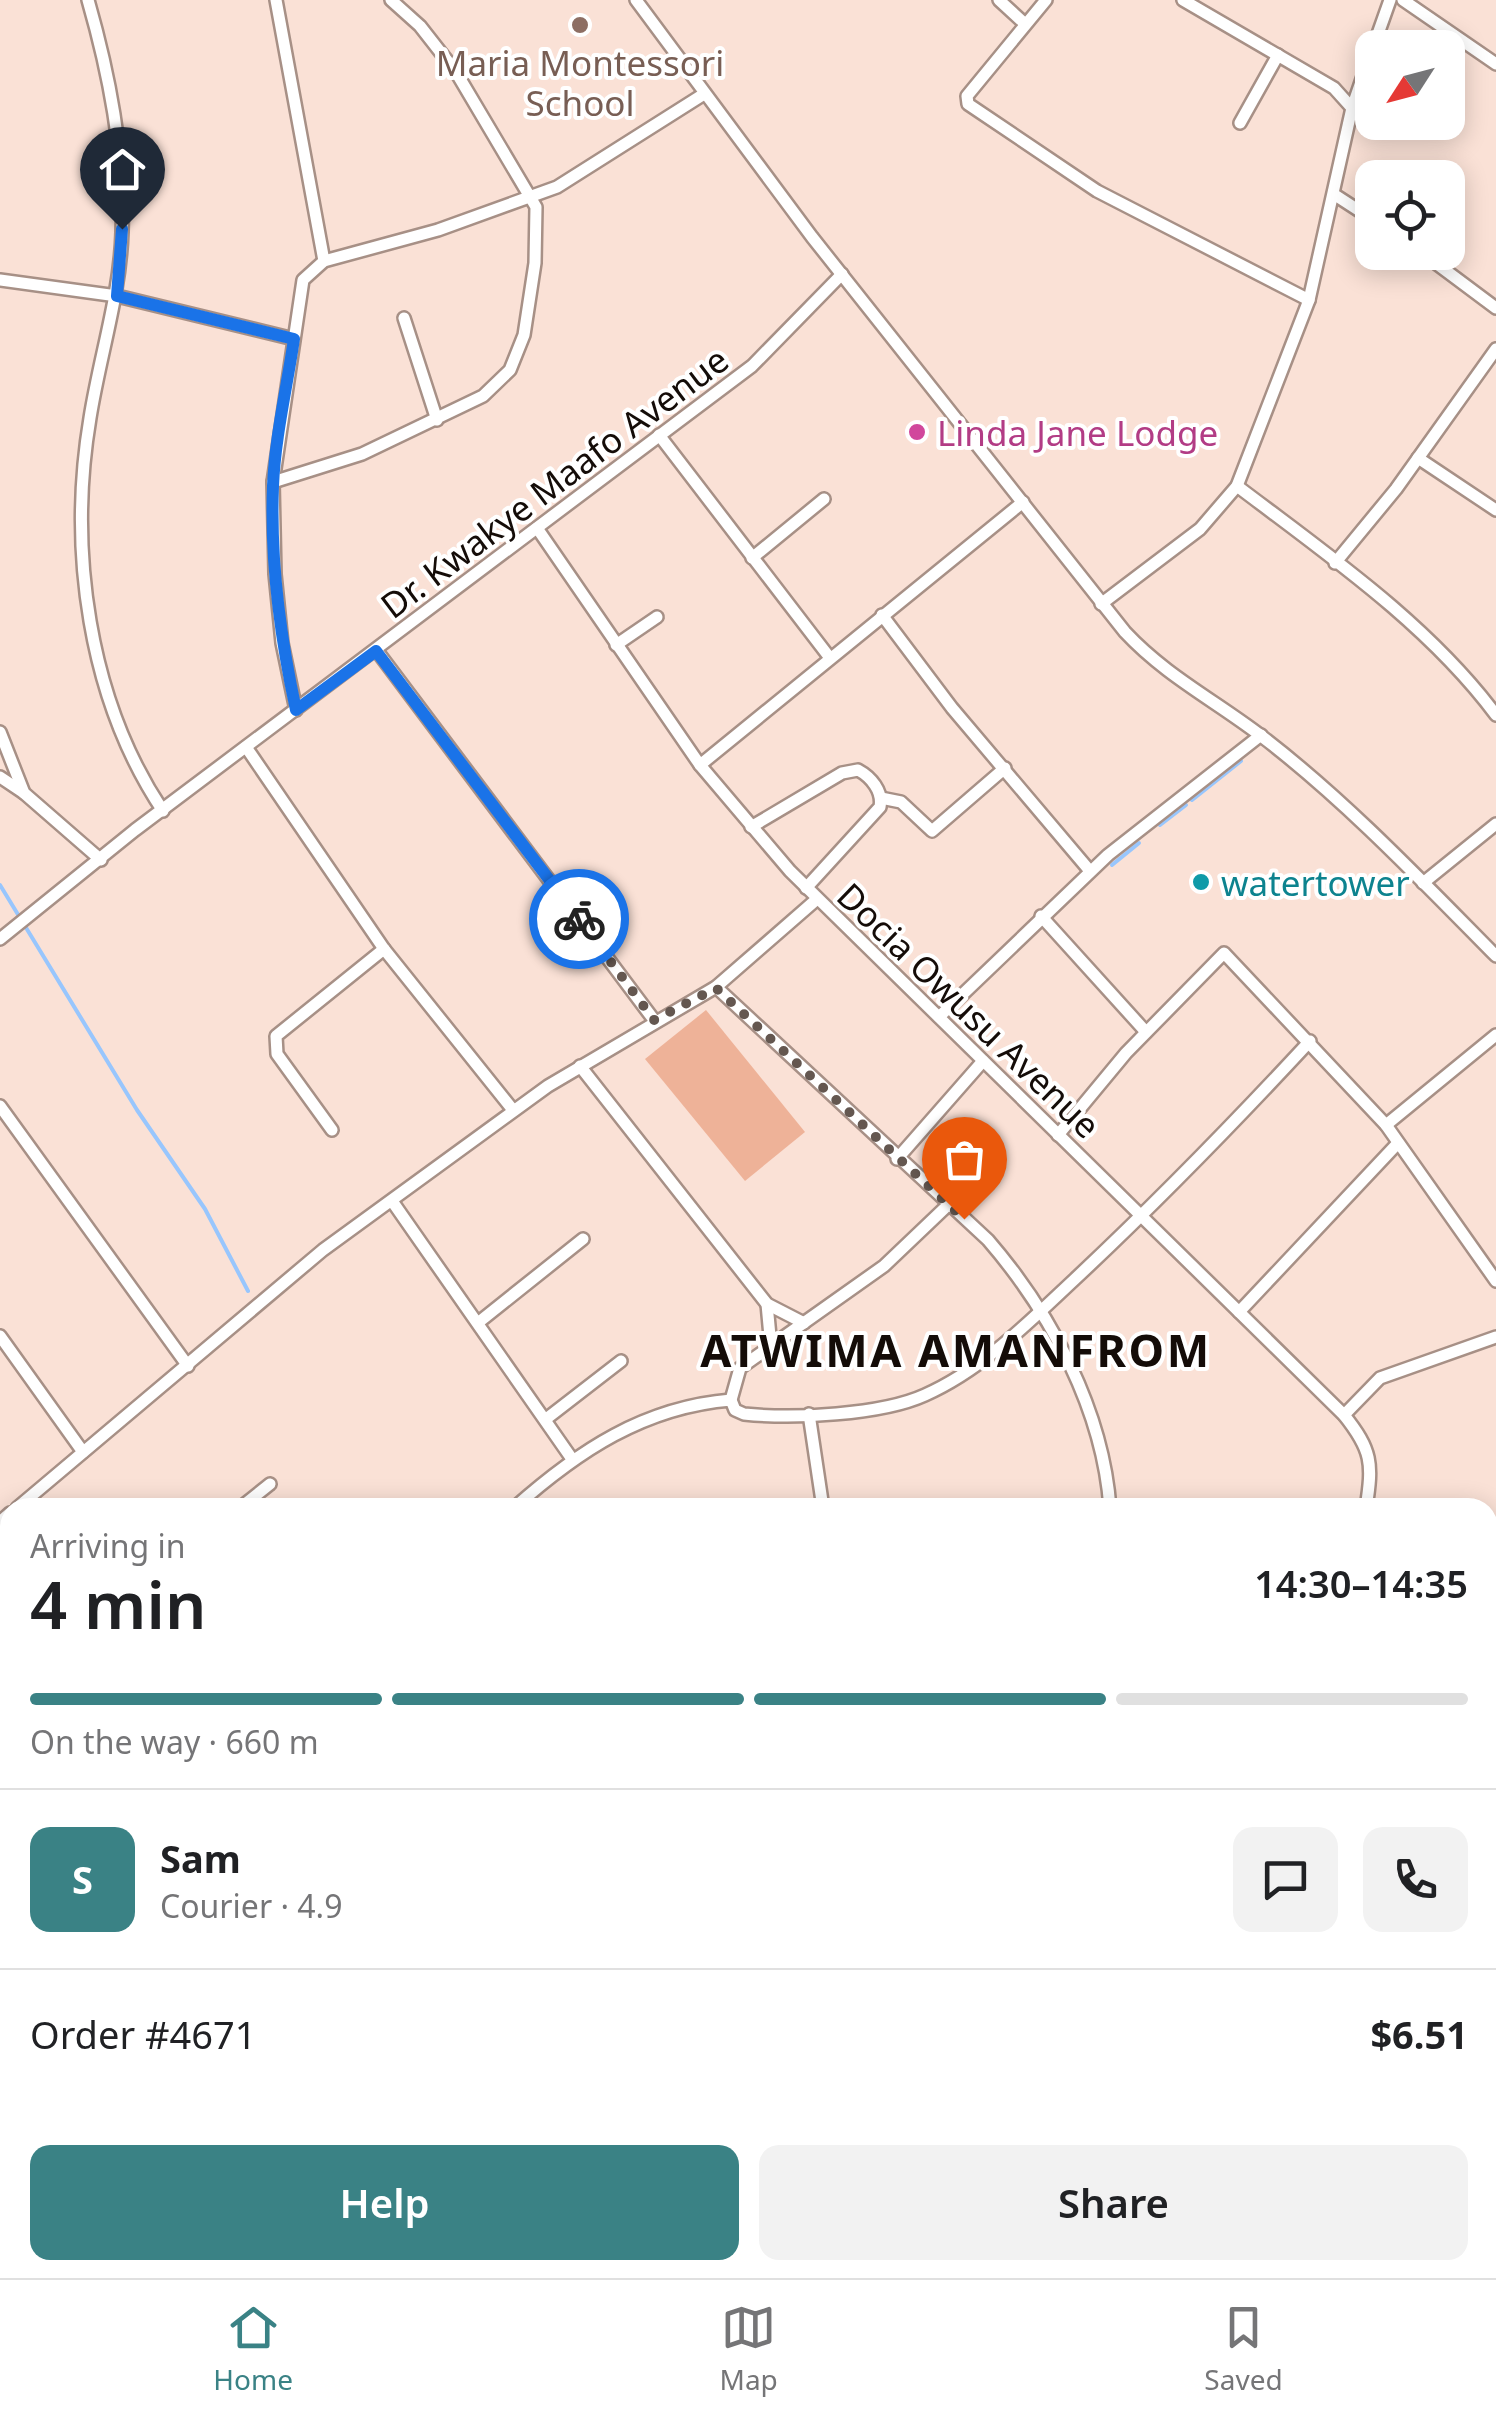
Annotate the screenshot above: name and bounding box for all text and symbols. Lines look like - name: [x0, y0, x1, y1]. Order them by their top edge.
- marker: Maria Montessori School: [569, 14, 591, 36]
- north arrow: [1355, 30, 1465, 140]
- map controls: [1355, 30, 1465, 270]
- place label: Maria Montessori School: [436, 39, 724, 126]
- pin: [80, 127, 165, 230]
- icon: home: [95, 142, 150, 197]
- button: locate: [1355, 160, 1465, 270]
- street label: Dr. Kwakye Maafo Avenue: [371, 336, 737, 628]
- place label: Linda Jane Lodge: [937, 409, 1218, 456]
- marker: Linda Jane Lodge: [906, 421, 928, 443]
- place label: watertower: [1221, 859, 1410, 906]
- courier: [529, 869, 629, 969]
- marker: watertower: [1190, 871, 1212, 893]
- street label: Docia Owusu Avenue: [827, 872, 1111, 1148]
- icon: bike: [552, 892, 607, 947]
- pin: [922, 1117, 1007, 1220]
- icon: bag: [937, 1132, 992, 1187]
- district label: ATWIMA AMANFROM: [700, 1319, 1212, 1380]
- text: Arriving in: [30, 1524, 185, 1567]
- text: 14:30–14:35: [1254, 1557, 1468, 1609]
- text: 4 min: [30, 1560, 206, 1648]
- text: On the way · 660 m: [30, 1720, 319, 1763]
- button: chat: [1233, 1827, 1338, 1932]
- button: phone: [1363, 1827, 1468, 1932]
- text: Sam: [160, 1832, 241, 1884]
- text: S: [72, 1853, 93, 1905]
- text: Courier · 4.9: [160, 1884, 343, 1927]
- text: Order #4671: [30, 2008, 256, 2060]
- text: $6.51: [1370, 2008, 1468, 2060]
- button: Help: [30, 2145, 739, 2260]
- button: Share: [759, 2145, 1468, 2260]
- tab: Home: [213, 2300, 293, 2398]
- tab: Map: [719, 2300, 778, 2398]
- tab: Saved: [1204, 2300, 1283, 2398]

